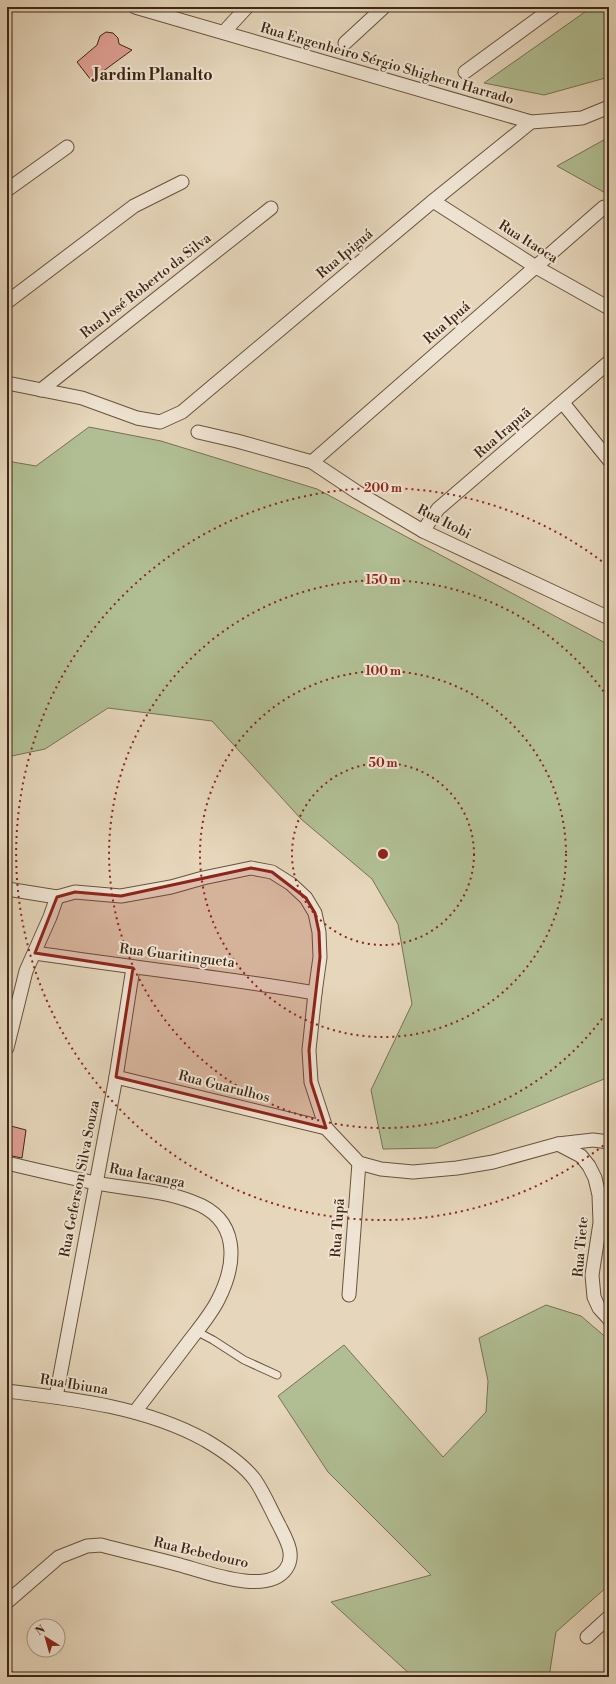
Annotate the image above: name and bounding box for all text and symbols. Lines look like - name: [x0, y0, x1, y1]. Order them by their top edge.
- street label: Rua Engenheiro Sérgio Shigheru Harrado: [258, 19, 516, 109]
- district label: Jardim Planalto: [91, 65, 213, 85]
- street label: Rua Itaoca: [495, 217, 562, 268]
- street label: Rua Ipiguá: [313, 225, 378, 283]
- street label: Rua José Roberto da Silva: [77, 229, 216, 343]
- street label: Rua Ipuá: [420, 297, 475, 348]
- street label: Rua Irapuã: [471, 403, 536, 462]
- text: 200 m: [364, 481, 402, 496]
- street label: Rua Itobi: [414, 501, 474, 543]
- text: 150 m: [366, 573, 400, 588]
- text: 100 m: [365, 664, 401, 679]
- text: 50 m: [368, 756, 398, 771]
- centre of rings: [376, 847, 390, 861]
- street label: Rua Guaritingueta: [118, 940, 237, 972]
- street label: Rua Guarulhos: [176, 1067, 272, 1107]
- street label: Rua Geferson Silva Souza: [56, 1098, 104, 1259]
- street label: Rua Iacanga: [108, 1160, 187, 1192]
- street label: Rua Tupã: [327, 1197, 349, 1258]
- street label: Rua Tiete: [569, 1216, 593, 1278]
- street label: Rua Ibiuna: [39, 1371, 110, 1399]
- street label: Rua Bebedouro: [152, 1533, 250, 1573]
- north arrow: [26, 1618, 66, 1658]
- text: N: [33, 1622, 49, 1639]

